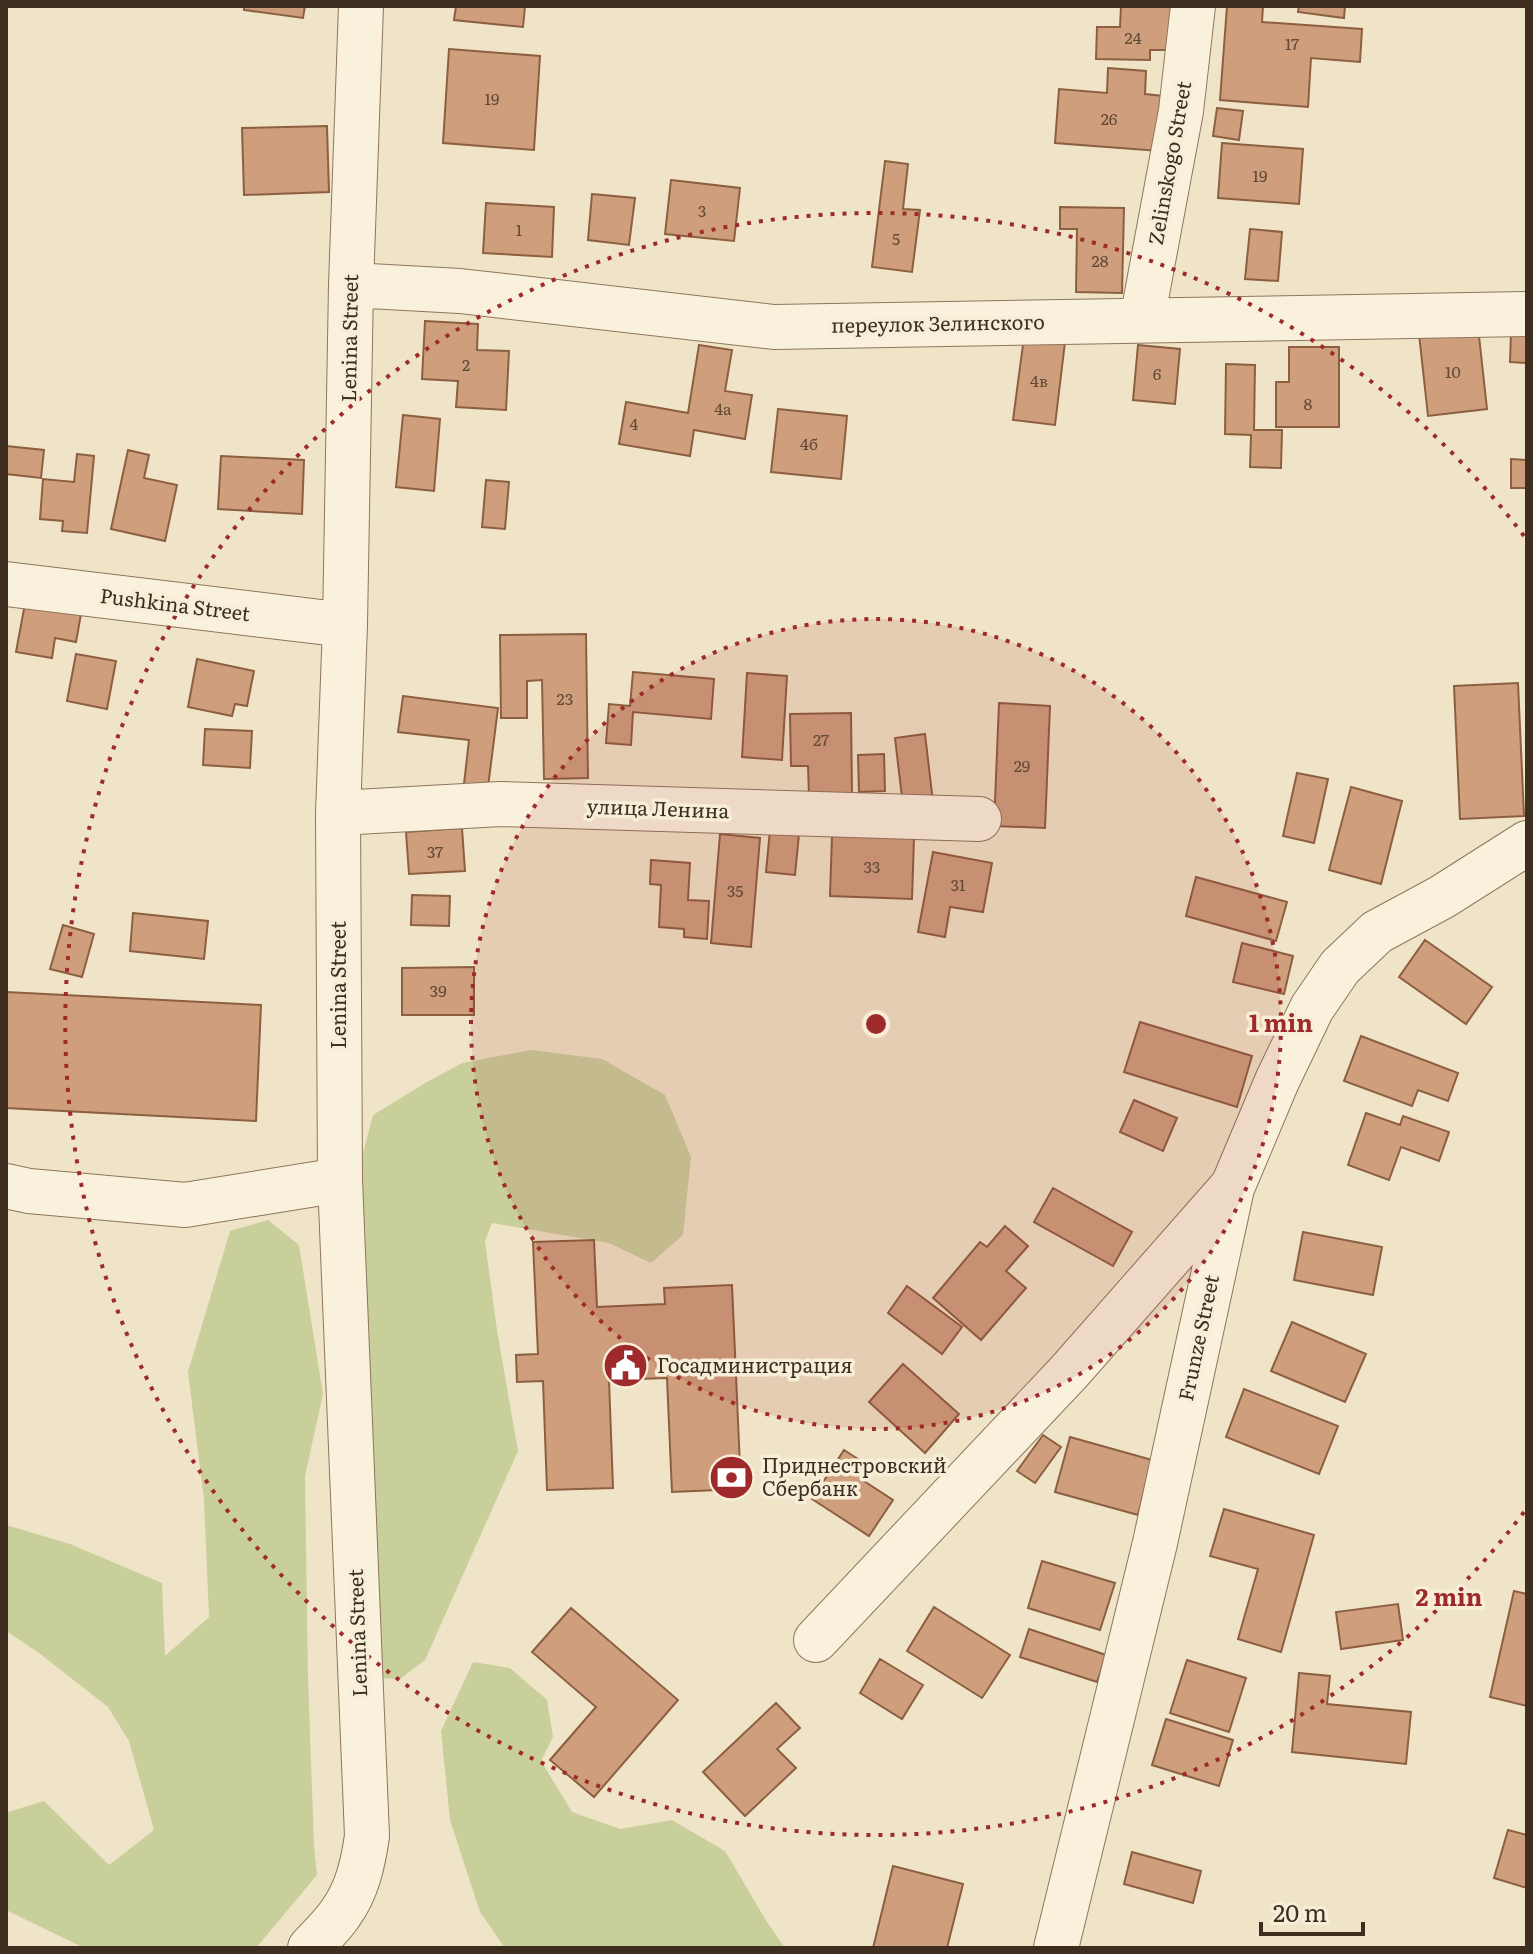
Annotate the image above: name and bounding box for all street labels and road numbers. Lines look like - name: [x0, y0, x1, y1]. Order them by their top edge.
- street label: Zelinskogo Street: [1139, 78, 1197, 247]
- street label: Lenina Street: [332, 274, 364, 402]
- street label: переулок Зелинского: [831, 305, 1045, 339]
- street label: Pushkina Street: [98, 579, 252, 627]
- street label: улица Ленина: [586, 790, 730, 824]
- street label: Lenina Street: [322, 921, 352, 1049]
- street label: Frunze Street: [1169, 1272, 1225, 1404]
- street label: Lenina Street: [339, 1569, 373, 1698]

